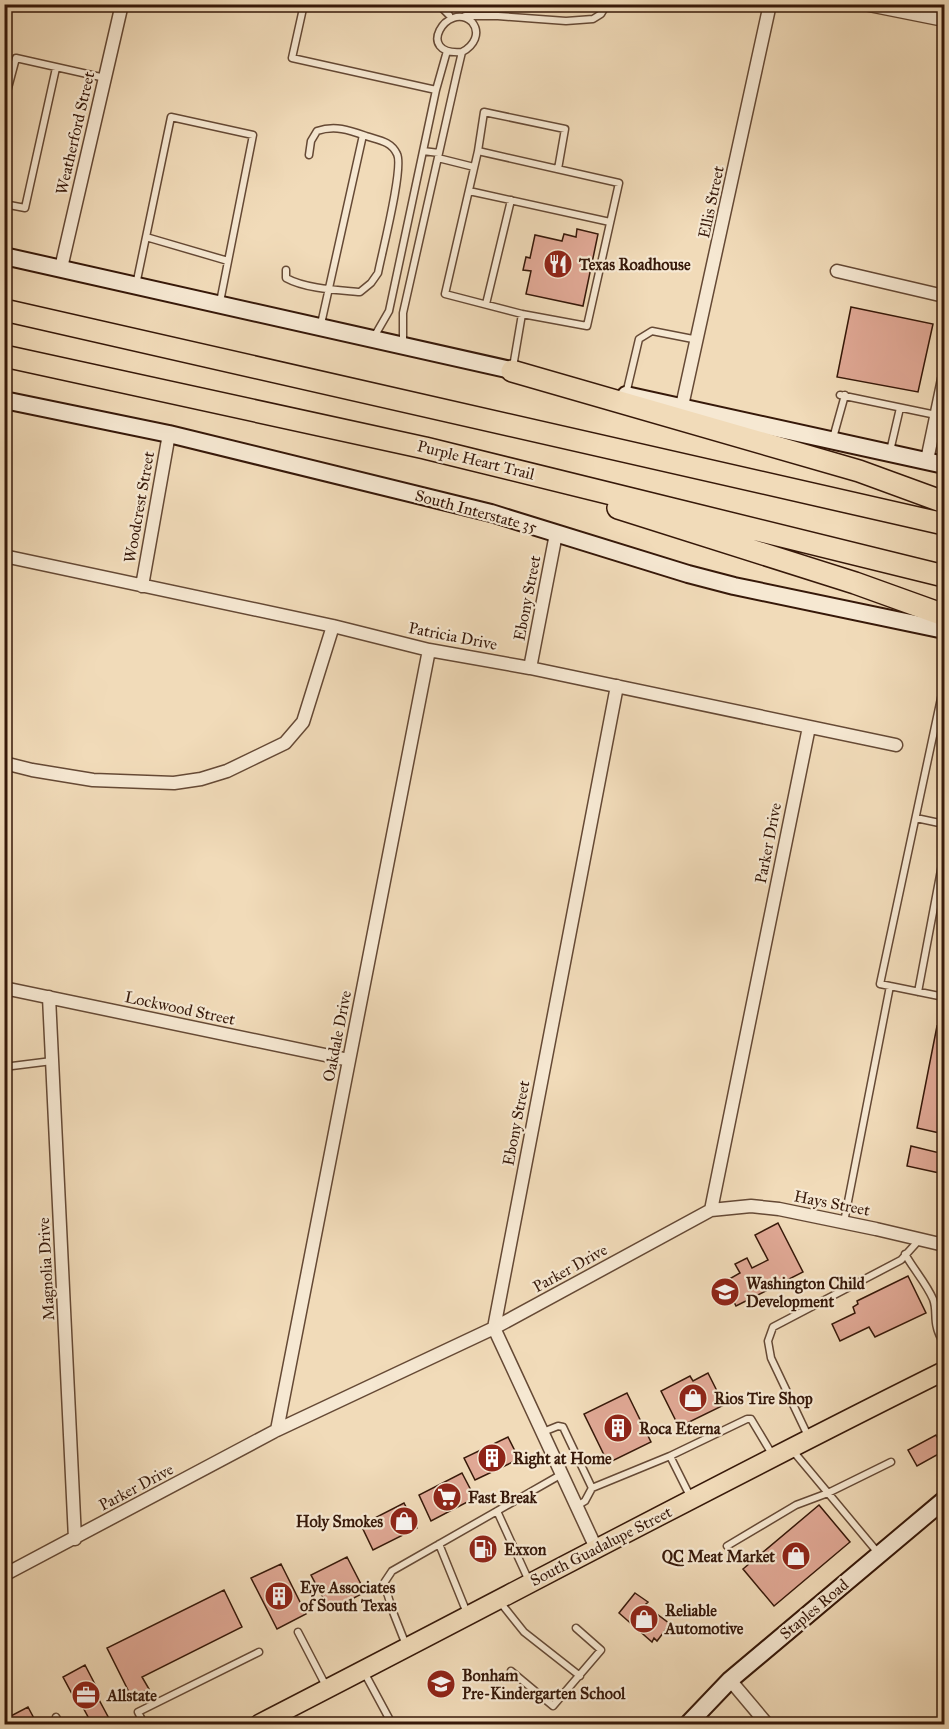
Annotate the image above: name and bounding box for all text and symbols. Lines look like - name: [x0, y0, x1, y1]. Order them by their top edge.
- street label: Weatherford Street: [52, 69, 98, 196]
- street label: Ellis Street: [694, 164, 728, 240]
- restaurant icon: Texas Roadhouse: [542, 248, 574, 280]
- place label: Texas Roadhouse: [578, 255, 691, 274]
- street label: Purple Heart Trail: [415, 436, 537, 484]
- street label: Woodcrest Street: [120, 449, 158, 564]
- street label: South Interstate 35: [413, 486, 540, 537]
- street label: Ebony Street: [509, 553, 545, 642]
- street label: Patricia Drive: [407, 618, 499, 654]
- street label: Parker Drive: [751, 801, 785, 885]
- street label: Lockwood Street: [123, 987, 237, 1029]
- street label: Oakdale Drive: [319, 988, 355, 1083]
- street label: Ebony Street: [498, 1078, 534, 1167]
- street label: Hays Street: [792, 1186, 872, 1220]
- street label: Magnolia Drive: [34, 1216, 59, 1321]
- street label: Parker Drive: [530, 1240, 611, 1296]
- place label: Washington Child Development: [746, 1274, 866, 1312]
- school or university icon: Washington Child Development: [709, 1276, 741, 1308]
- shop icon: Rios Tire Shop: [677, 1382, 709, 1414]
- place label: Rios Tire Shop: [714, 1389, 813, 1409]
- building icon: Roca Eterna: [602, 1412, 634, 1444]
- place label: Roca Eterna: [639, 1419, 722, 1438]
- building icon: Right at Home: [476, 1442, 508, 1474]
- place label: Right at Home: [513, 1449, 612, 1469]
- street label: Parker Drive: [95, 1459, 177, 1515]
- supermarket icon: Fast Break: [431, 1481, 463, 1513]
- place label: Fast Break: [468, 1488, 538, 1507]
- street label: South Guadalupe Street: [527, 1502, 675, 1590]
- shop icon: Holy Smokes: [388, 1505, 420, 1537]
- place label: Holy Smokes: [296, 1512, 383, 1532]
- fuel station icon: Exxon: [467, 1533, 499, 1565]
- place label: Exxon: [504, 1540, 547, 1559]
- shop icon: QC Meat Market: [780, 1540, 812, 1572]
- place label: QC Meat Market: [662, 1547, 775, 1567]
- street label: Staples Road: [776, 1575, 852, 1643]
- place label: Eye Associates of South Texas: [300, 1578, 397, 1615]
- building icon: Eye Associates of South Texas: [263, 1580, 295, 1612]
- place label: Reliable Automotive: [664, 1601, 744, 1638]
- shop icon: Reliable Automotive: [628, 1603, 660, 1635]
- place label: Bonham Pre-Kindergarten School: [462, 1666, 626, 1704]
- school or university icon: Bonham Pre-Kindergarten School: [425, 1668, 457, 1700]
- office icon: Allstate: [70, 1679, 102, 1711]
- place label: Allstate: [106, 1686, 157, 1705]

